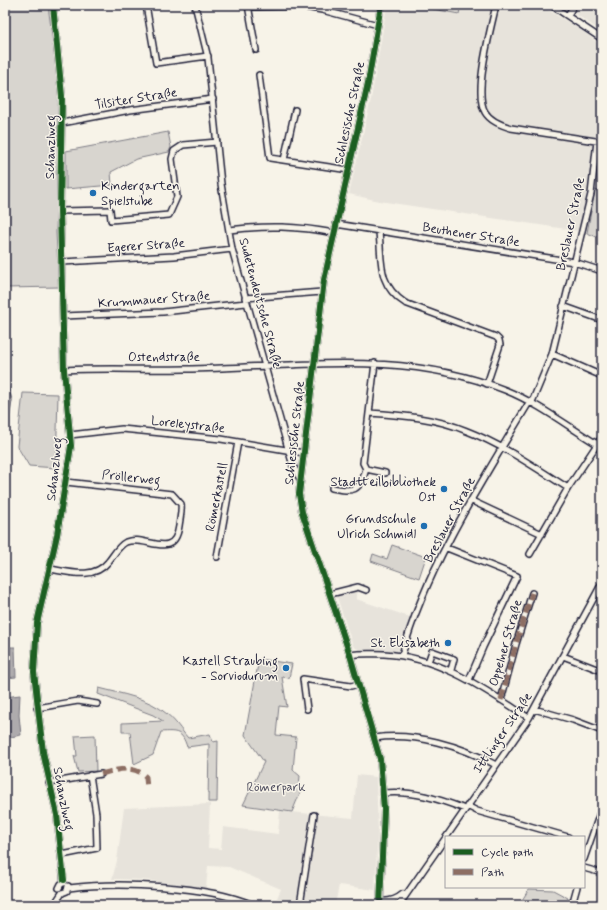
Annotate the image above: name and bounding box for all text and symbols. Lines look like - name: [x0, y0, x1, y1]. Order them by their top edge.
- street label: Schlesische Straße: [331, 60, 369, 166]
- street label: Tilsiter Straße: [94, 84, 178, 114]
- street label: Schanzlweg: [42, 115, 62, 179]
- street label: Breslauer Straße: [553, 176, 589, 272]
- place label: Kindergarten Spielstube: [101, 178, 180, 210]
- marker: Kindergarten Spielstube: [88, 188, 98, 198]
- street label: Beuthener Straße: [421, 219, 521, 251]
- street label: Egerer Straße: [107, 235, 185, 257]
- street label: Sudetendeutsche Straße: [234, 236, 286, 370]
- street label: Krummauer Straße: [97, 288, 211, 312]
- street label: Ostendstraße: [128, 349, 200, 366]
- street label: Schlesische Straße: [281, 380, 309, 486]
- street label: Loreleystraße: [150, 413, 226, 437]
- street label: Schanzlweg: [43, 436, 69, 502]
- street label: Römerkastell: [202, 461, 232, 533]
- street label: Pröllerweg: [101, 466, 161, 492]
- place label: Stadtteilbibliothek Ost: [331, 474, 436, 506]
- street label: Breslauer Straße: [420, 474, 480, 566]
- marker: Stadtteilbibliothek Ost: [439, 484, 449, 494]
- place label: Grundschule Ulrich Schmidl: [337, 511, 416, 543]
- marker: Grundschule Ulrich Schmidl: [419, 521, 429, 531]
- street label: Oppelner Straße: [485, 598, 527, 688]
- place label: St. Elisabeth: [371, 635, 440, 652]
- marker: St. Elisabeth: [443, 638, 453, 648]
- place label: Kastell Straubing - Sorviodurum: [182, 653, 278, 685]
- marker: Kastell Straubing - Sorviodurum: [281, 663, 291, 673]
- street label: Ittlinger Straße: [470, 689, 538, 778]
- street label: Schanzlweg: [47, 766, 77, 833]
- park label: Römerpark: [246, 779, 306, 796]
- legend: [445, 836, 585, 888]
- text: Cycle path: [481, 845, 533, 861]
- text: Path: [481, 865, 504, 881]

